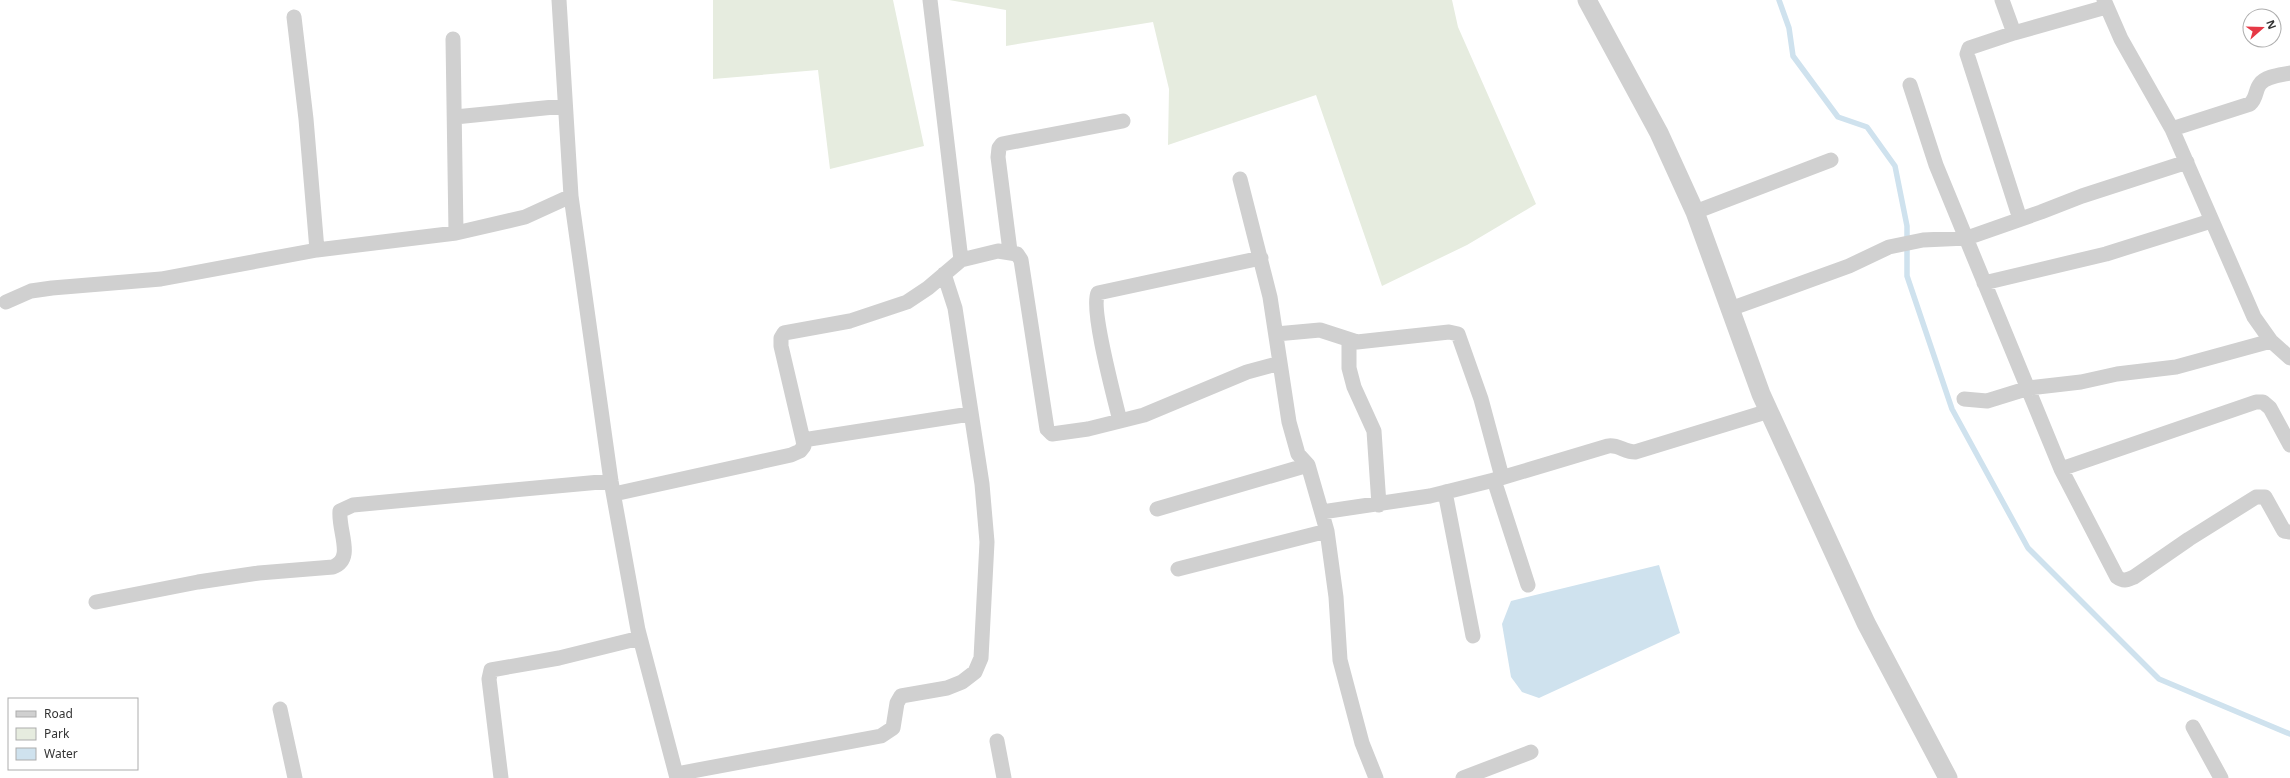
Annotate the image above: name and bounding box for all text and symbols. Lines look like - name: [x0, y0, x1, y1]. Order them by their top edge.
- north arrow: [2242, 8, 2282, 48]
- text: N: [2263, 18, 2280, 31]
- legend: [8, 698, 138, 770]
- text: Road: [44, 705, 73, 722]
- text: Park: [44, 725, 70, 742]
- text: Water: [44, 745, 78, 762]

